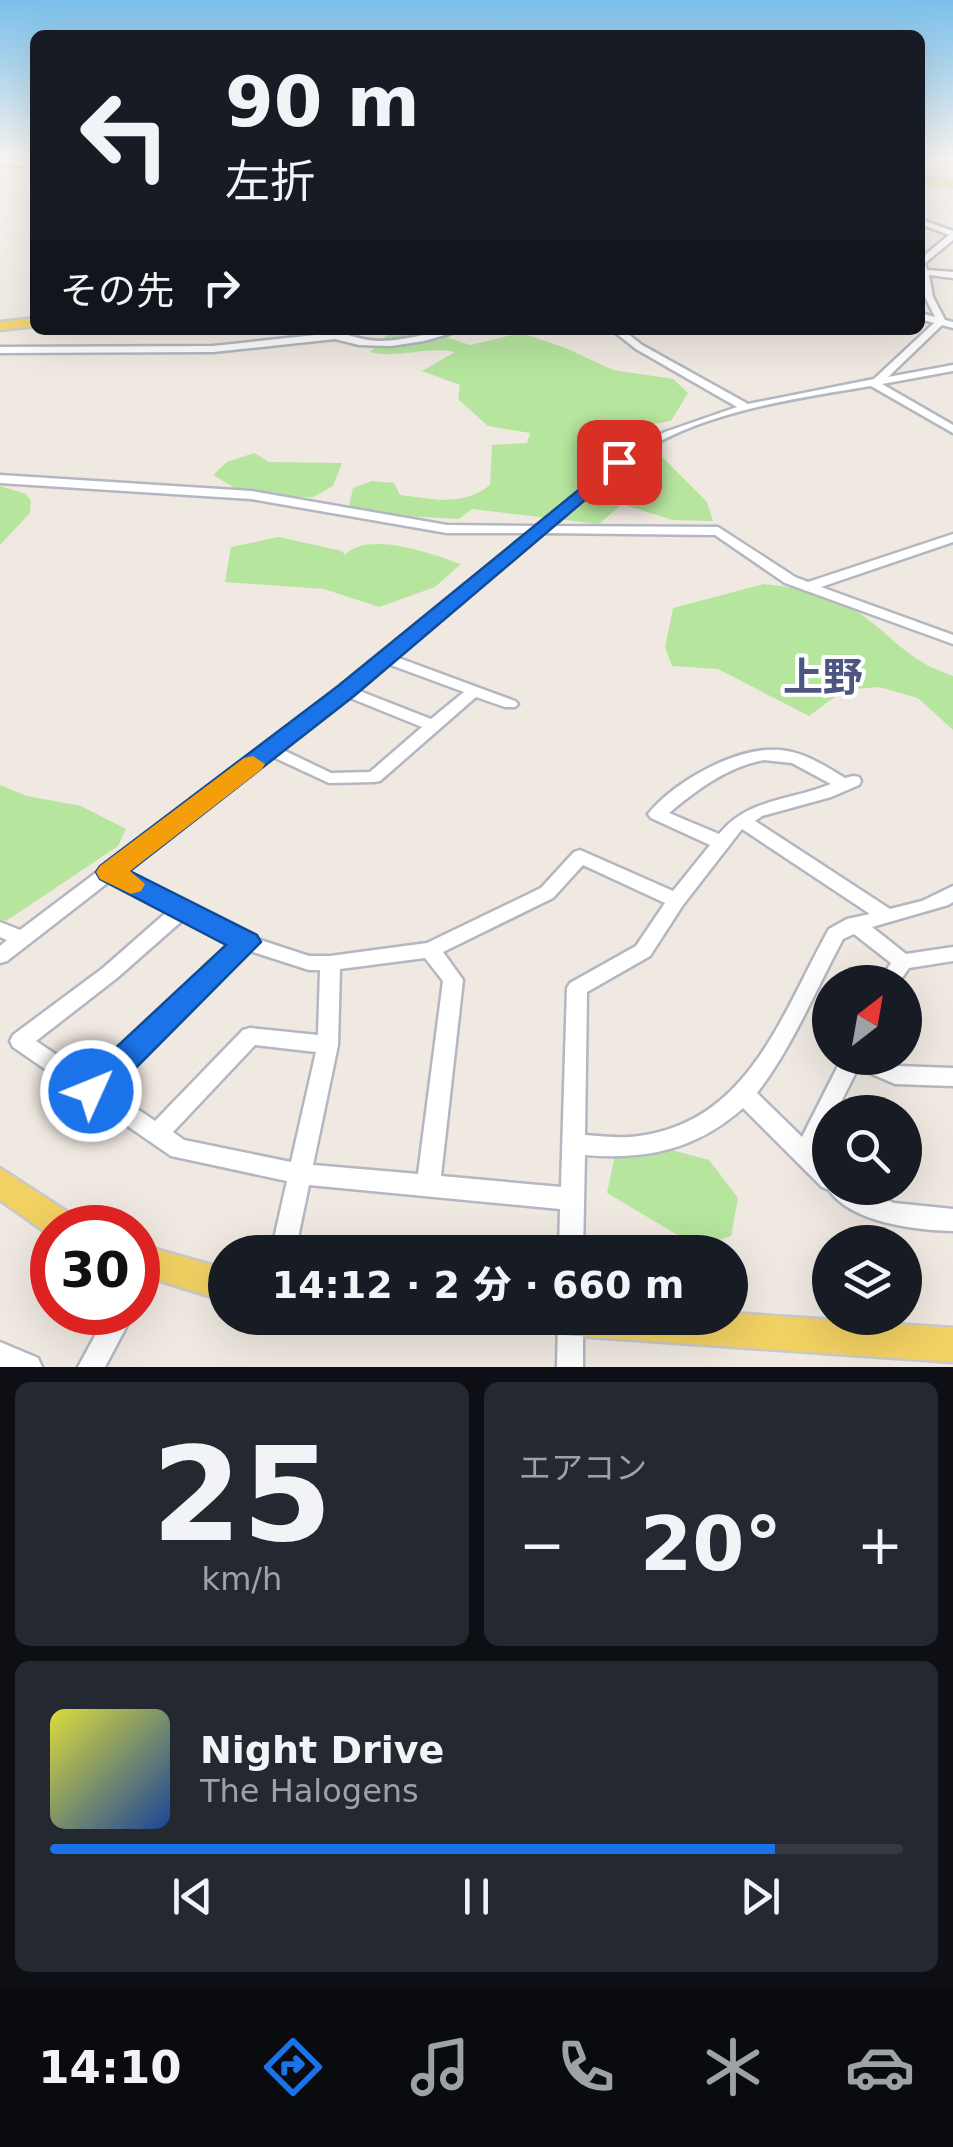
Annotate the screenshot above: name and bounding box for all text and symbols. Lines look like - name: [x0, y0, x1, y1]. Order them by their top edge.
- text: 90 m: [225, 61, 420, 143]
- icon: left: [60, 70, 190, 200]
- text: 左折: [225, 155, 315, 208]
- icon: right: [194, 260, 249, 315]
- text: その先: [60, 269, 174, 313]
- pin: [577, 420, 662, 505]
- icon: arrive: [592, 435, 647, 490]
- district label: 上野: [783, 654, 863, 700]
- north arrow: [812, 965, 922, 1075]
- map controls: [812, 965, 922, 1335]
- position arrow: [39, 1039, 143, 1143]
- button: search: [812, 1095, 922, 1205]
- speed limit sign: 30: [30, 1205, 160, 1335]
- button: layers: [812, 1225, 922, 1335]
- text: 14:12 · 2 分 · 660 m: [272, 1263, 684, 1307]
- text: 25: [152, 1419, 332, 1571]
- text: エアコン: [519, 1449, 647, 1487]
- text: 20°: [640, 1500, 782, 1588]
- text: −: [519, 1513, 565, 1577]
- text: +: [857, 1513, 903, 1577]
- text: km/h: [202, 1560, 282, 1598]
- text: Night Drive: [200, 1728, 444, 1772]
- text: The Halogens: [200, 1772, 419, 1810]
- icon: previous: [165, 1869, 220, 1924]
- icon: pause: [449, 1869, 504, 1924]
- icon: next: [733, 1869, 788, 1924]
- icon: directions: [258, 2032, 328, 2102]
- icon: music: [405, 2032, 475, 2102]
- icon: phone: [551, 2032, 621, 2102]
- icon: climate: [698, 2032, 768, 2102]
- icon: car: [845, 2032, 915, 2102]
- text: 14:10: [38, 2041, 182, 2094]

